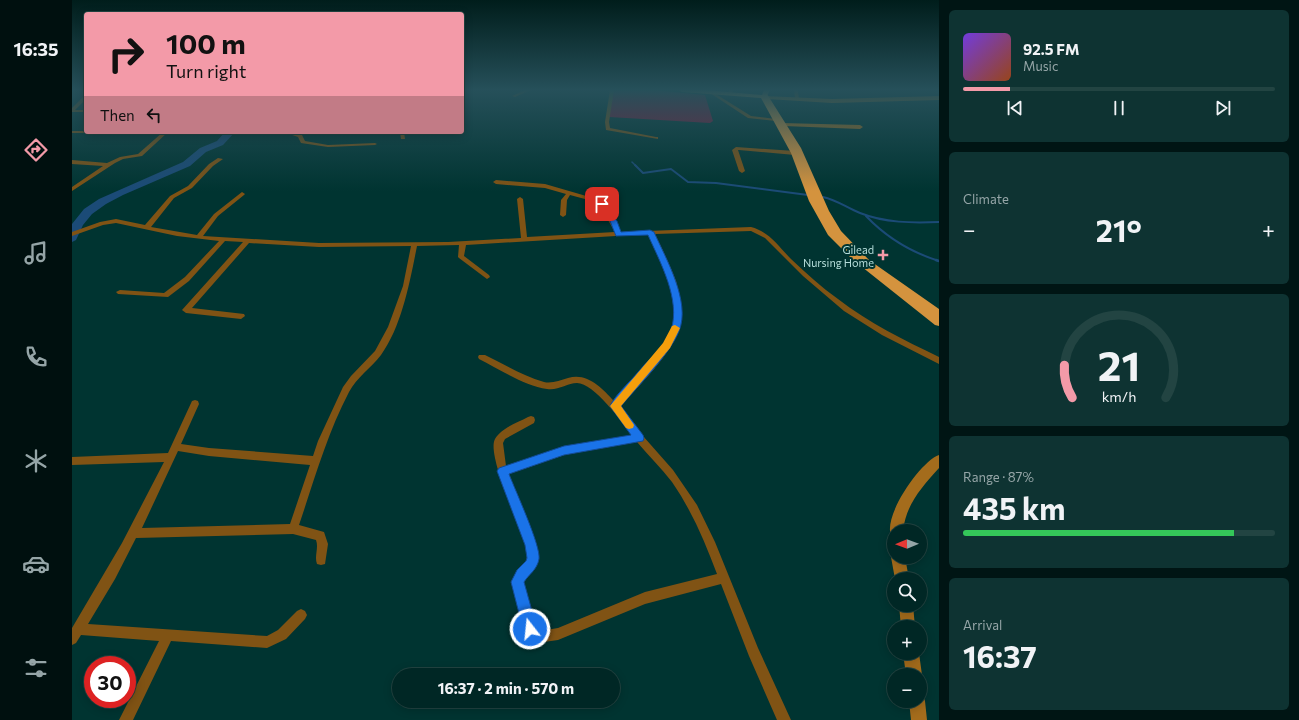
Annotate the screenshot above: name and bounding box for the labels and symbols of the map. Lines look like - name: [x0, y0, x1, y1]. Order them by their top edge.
- pin: [585, 187, 619, 221]
- place label: Gilead Nursing Home: [803, 243, 874, 269]
- marker: Gilead Nursing Home: [877, 249, 889, 261]
- north arrow: [887, 524, 927, 564]
- position arrow: [509, 608, 551, 650]
- speed limit sign: 30: [84, 656, 136, 708]

